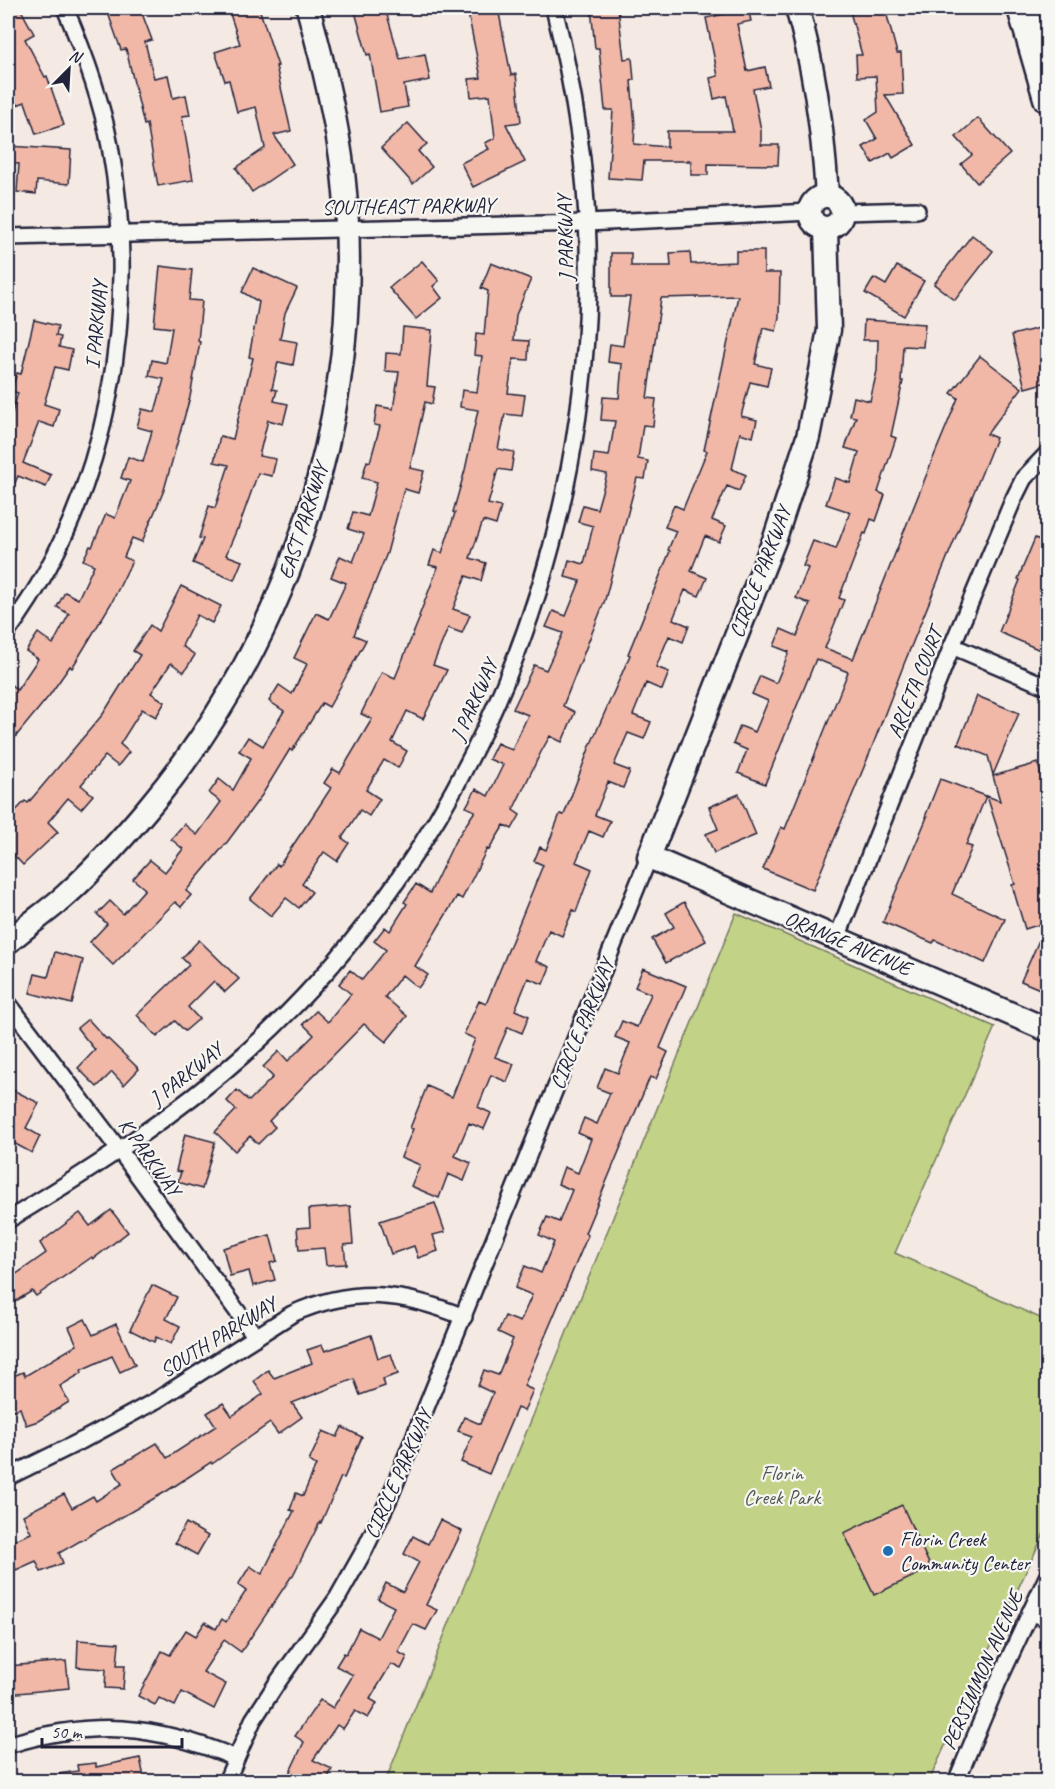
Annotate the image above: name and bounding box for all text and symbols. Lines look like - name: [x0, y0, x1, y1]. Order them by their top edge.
- north arrow: [39, 39, 99, 99]
- text: N: [66, 45, 86, 69]
- street label: SOUTHEAST PARKWAY: [322, 191, 499, 221]
- street label: J PARKWAY: [550, 191, 580, 283]
- street label: I PARKWAY: [79, 276, 113, 370]
- street label: EAST PARKWAY: [272, 456, 335, 582]
- street label: CIRCLE PARKWAY: [723, 500, 798, 641]
- street label: ARLETA COURT: [881, 619, 951, 742]
- street label: J PARKWAY: [444, 652, 505, 746]
- street label: ORANGE AVENUE: [781, 905, 918, 982]
- street label: CIRCLE PARKWAY: [544, 952, 621, 1093]
- street label: J PARKWAY: [143, 1034, 230, 1112]
- street label: K PARKWAY: [113, 1113, 189, 1204]
- street label: SOUTH PARKWAY: [155, 1289, 284, 1383]
- street label: CIRCLE PARKWAY: [358, 1402, 439, 1542]
- park label: Florin Creek Park: [744, 1460, 823, 1510]
- place label: Florin Creek Community Center: [900, 1526, 1031, 1576]
- marker: Florin Creek Community Center: [881, 1544, 895, 1558]
- street label: PERSIMMON AVENUE: [935, 1584, 1030, 1754]
- scale bar: [42, 1711, 182, 1749]
- text: 50 m: [51, 1721, 84, 1743]

